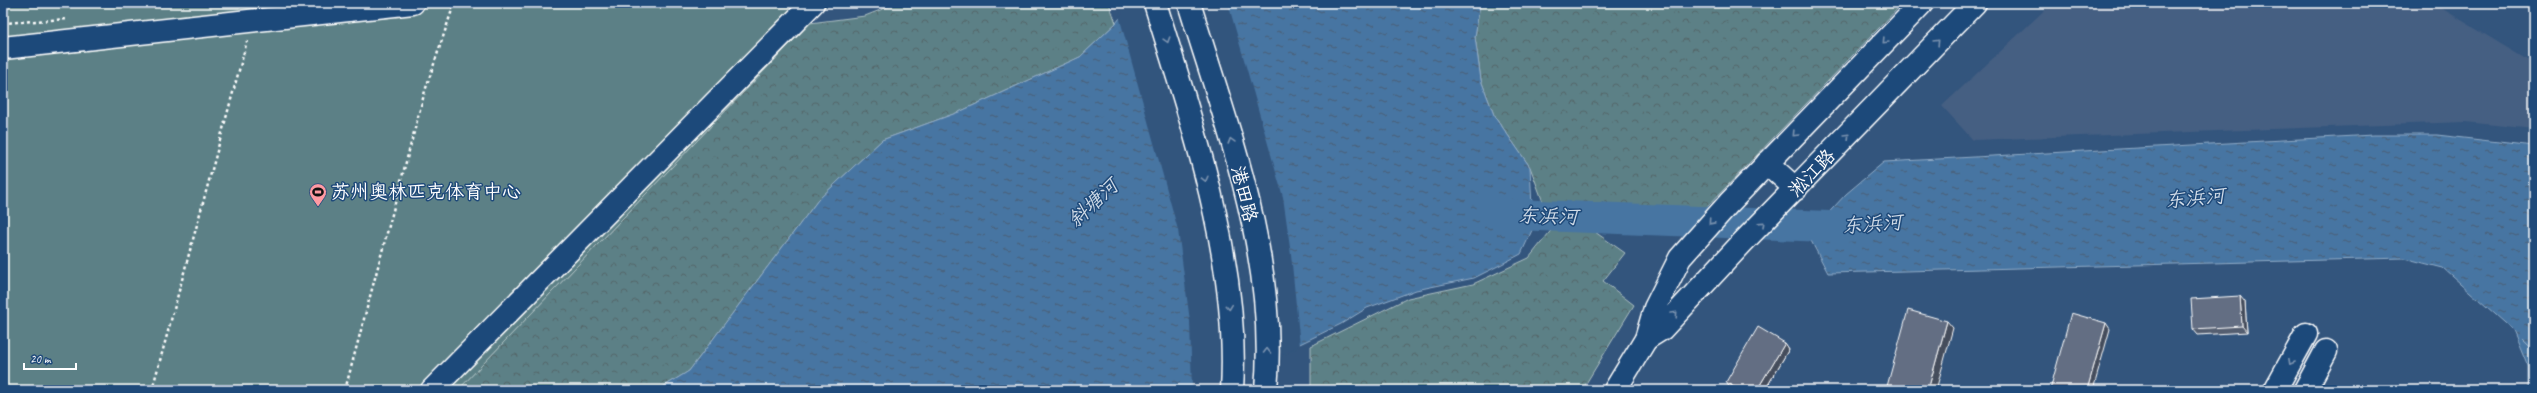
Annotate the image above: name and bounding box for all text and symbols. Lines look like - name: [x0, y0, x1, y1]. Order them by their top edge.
- one-way arrow: [1882, 36, 1890, 44]
- one-way arrow: [1162, 37, 1170, 44]
- one-way arrow: [1933, 39, 1940, 47]
- one-way arrow: [1792, 129, 1800, 137]
- one-way arrow: [1842, 133, 1850, 141]
- one-way arrow: [1227, 138, 1236, 145]
- street label: 淞江路: [1784, 144, 1840, 202]
- street label: 港田路: [1225, 163, 1263, 225]
- water label: 斜塘河: [1063, 171, 1126, 233]
- one-way arrow: [1201, 176, 1209, 182]
- place label: 苏州奥林匹克体育中心: [331, 180, 521, 204]
- sports icon: 苏州奥林匹克体育中心: [308, 182, 328, 207]
- water label: 东浜河: [2164, 183, 2229, 213]
- water label: 东浜河: [1518, 202, 1581, 230]
- water label: 东浜河: [1841, 209, 1906, 239]
- one-way arrow: [1708, 217, 1716, 225]
- one-way arrow: [1757, 221, 1765, 229]
- one-way arrow: [1224, 304, 1233, 310]
- one-way arrow: [1671, 312, 1678, 319]
- scale bar: [24, 345, 76, 371]
- one-way arrow: [1263, 348, 1271, 354]
- text: 20 m: [30, 351, 52, 367]
- one-way arrow: [2288, 358, 2295, 365]

